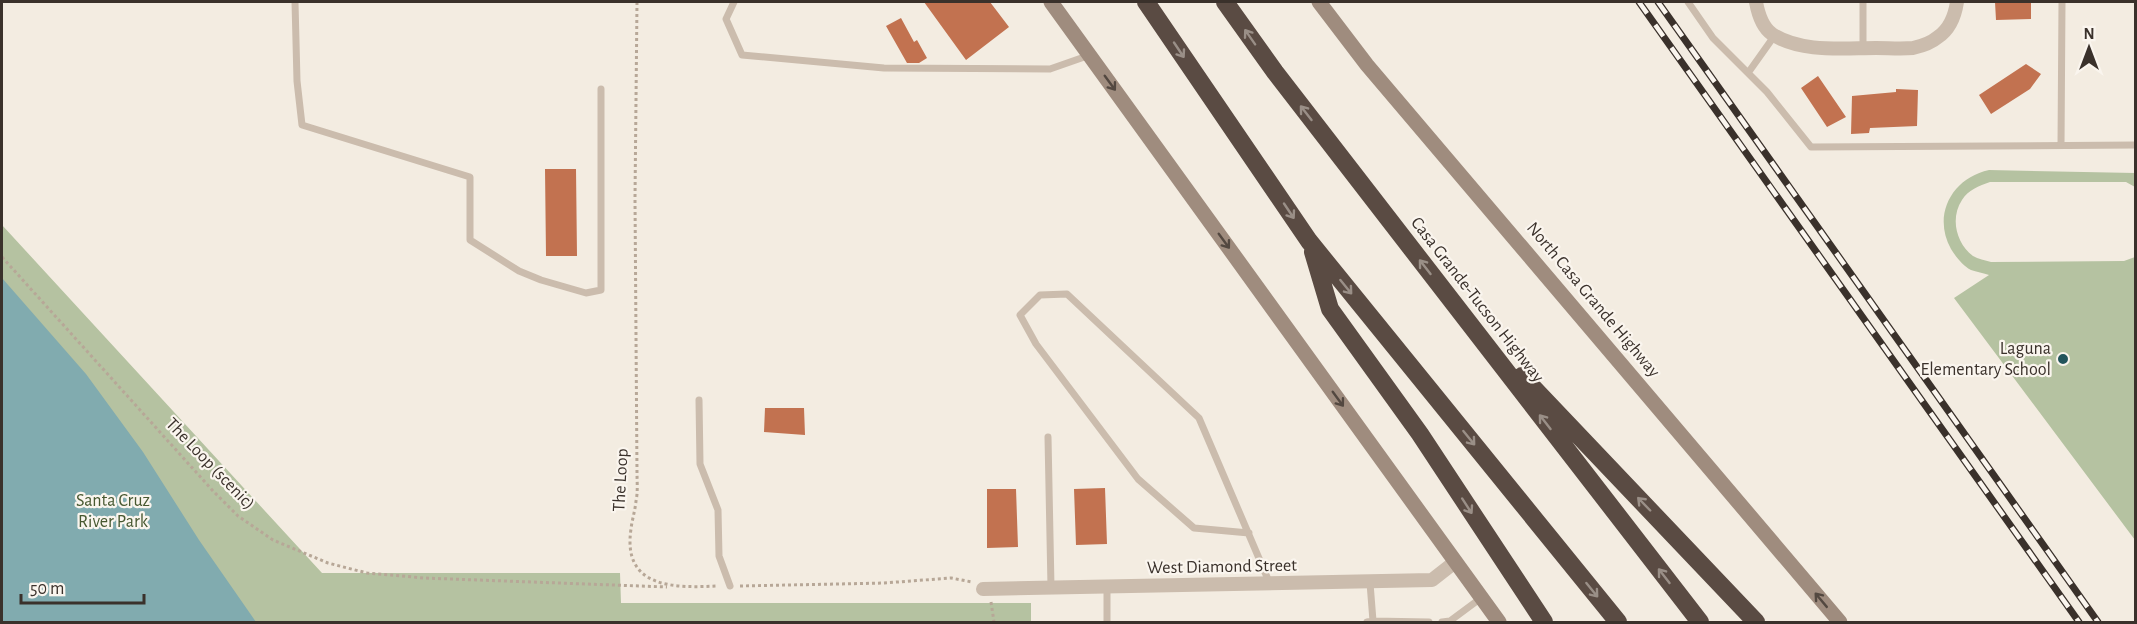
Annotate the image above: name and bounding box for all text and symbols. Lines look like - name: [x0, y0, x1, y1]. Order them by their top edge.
- north arrow: [2059, 18, 2119, 78]
- text: N: [2083, 26, 2095, 42]
- one-way arrow: [1244, 29, 1256, 45]
- one-way arrow: [1173, 41, 1185, 58]
- one-way arrow: [1104, 74, 1116, 90]
- one-way arrow: [1300, 105, 1313, 121]
- one-way arrow: [1283, 202, 1295, 219]
- street label: Casa Grande-Tucson Highway: [1407, 214, 1547, 386]
- street label: North Casa Grande Highway: [1523, 219, 1663, 381]
- one-way arrow: [1218, 233, 1230, 249]
- one-way arrow: [1419, 260, 1432, 276]
- one-way arrow: [1340, 279, 1353, 295]
- place label: Laguna Elementary School: [1921, 340, 2051, 379]
- marker: Laguna Elementary School: [2056, 352, 2070, 366]
- one-way arrow: [1332, 391, 1344, 407]
- one-way arrow: [1538, 414, 1551, 430]
- street label: The Loop (scenic): [162, 415, 258, 513]
- one-way arrow: [1462, 430, 1476, 445]
- street label: The Loop: [610, 448, 632, 512]
- park label: Santa Cruz River Park: [76, 492, 150, 531]
- one-way arrow: [1461, 497, 1473, 514]
- one-way arrow: [1637, 497, 1651, 512]
- street label: West Diamond Street: [1147, 557, 1297, 577]
- scale bar: [21, 567, 144, 605]
- one-way arrow: [1657, 569, 1670, 585]
- text: 50 m: [30, 580, 64, 598]
- one-way arrow: [1585, 581, 1598, 597]
- one-way arrow: [1815, 592, 1828, 608]

